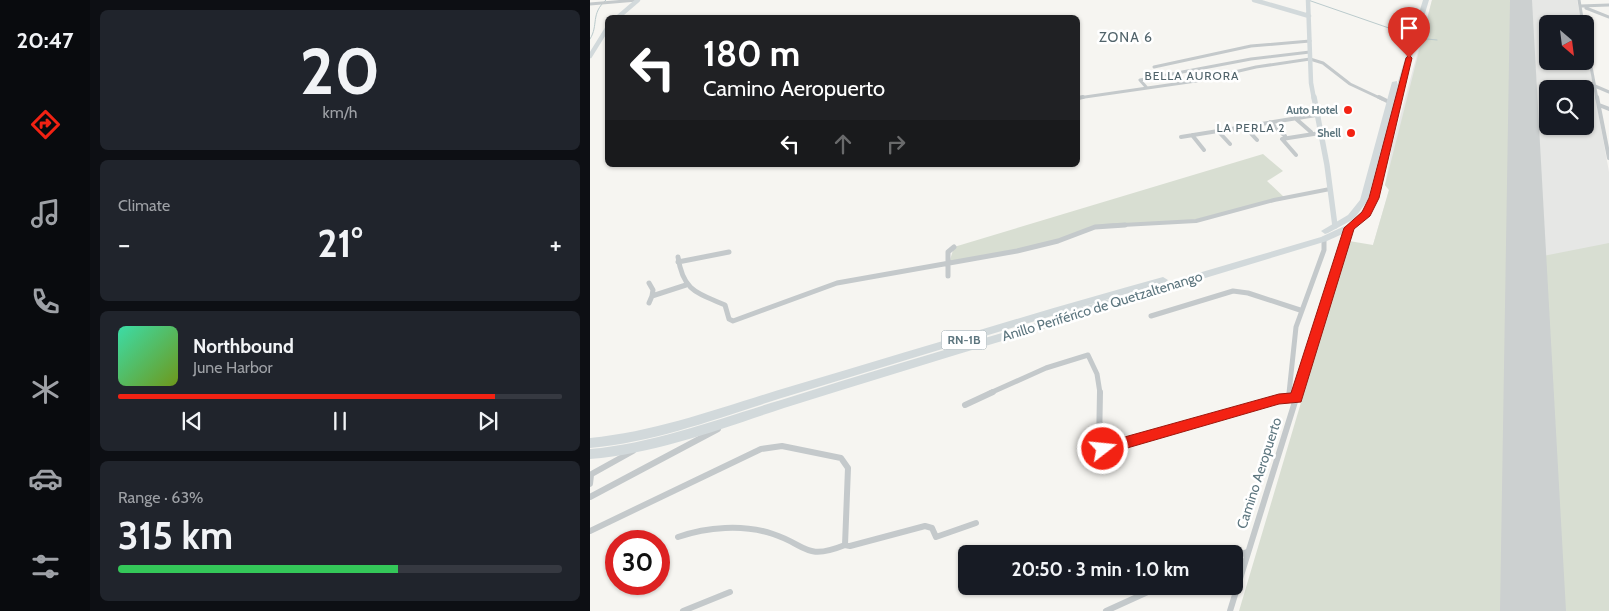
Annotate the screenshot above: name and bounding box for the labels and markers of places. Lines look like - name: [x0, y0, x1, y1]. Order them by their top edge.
- pin: [1388, 7, 1430, 58]
- place label: Auto Hotel: [1286, 103, 1338, 117]
- marker: Auto Hotel: [1342, 104, 1354, 116]
- place label: Shell: [1317, 126, 1341, 140]
- marker: Shell: [1345, 127, 1357, 139]

